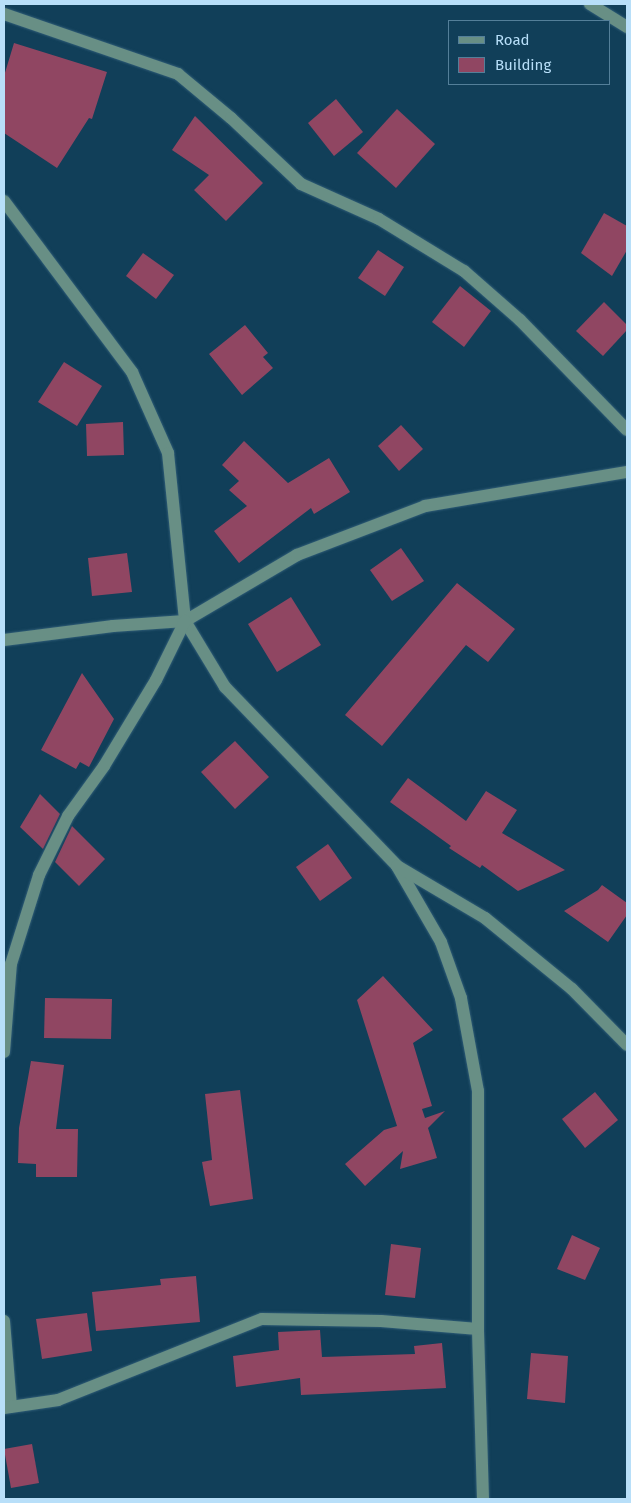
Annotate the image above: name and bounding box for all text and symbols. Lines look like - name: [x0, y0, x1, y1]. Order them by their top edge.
- legend: [448, 20, 611, 85]
- text: Road: [495, 31, 530, 49]
- text: Building: [495, 56, 551, 74]

